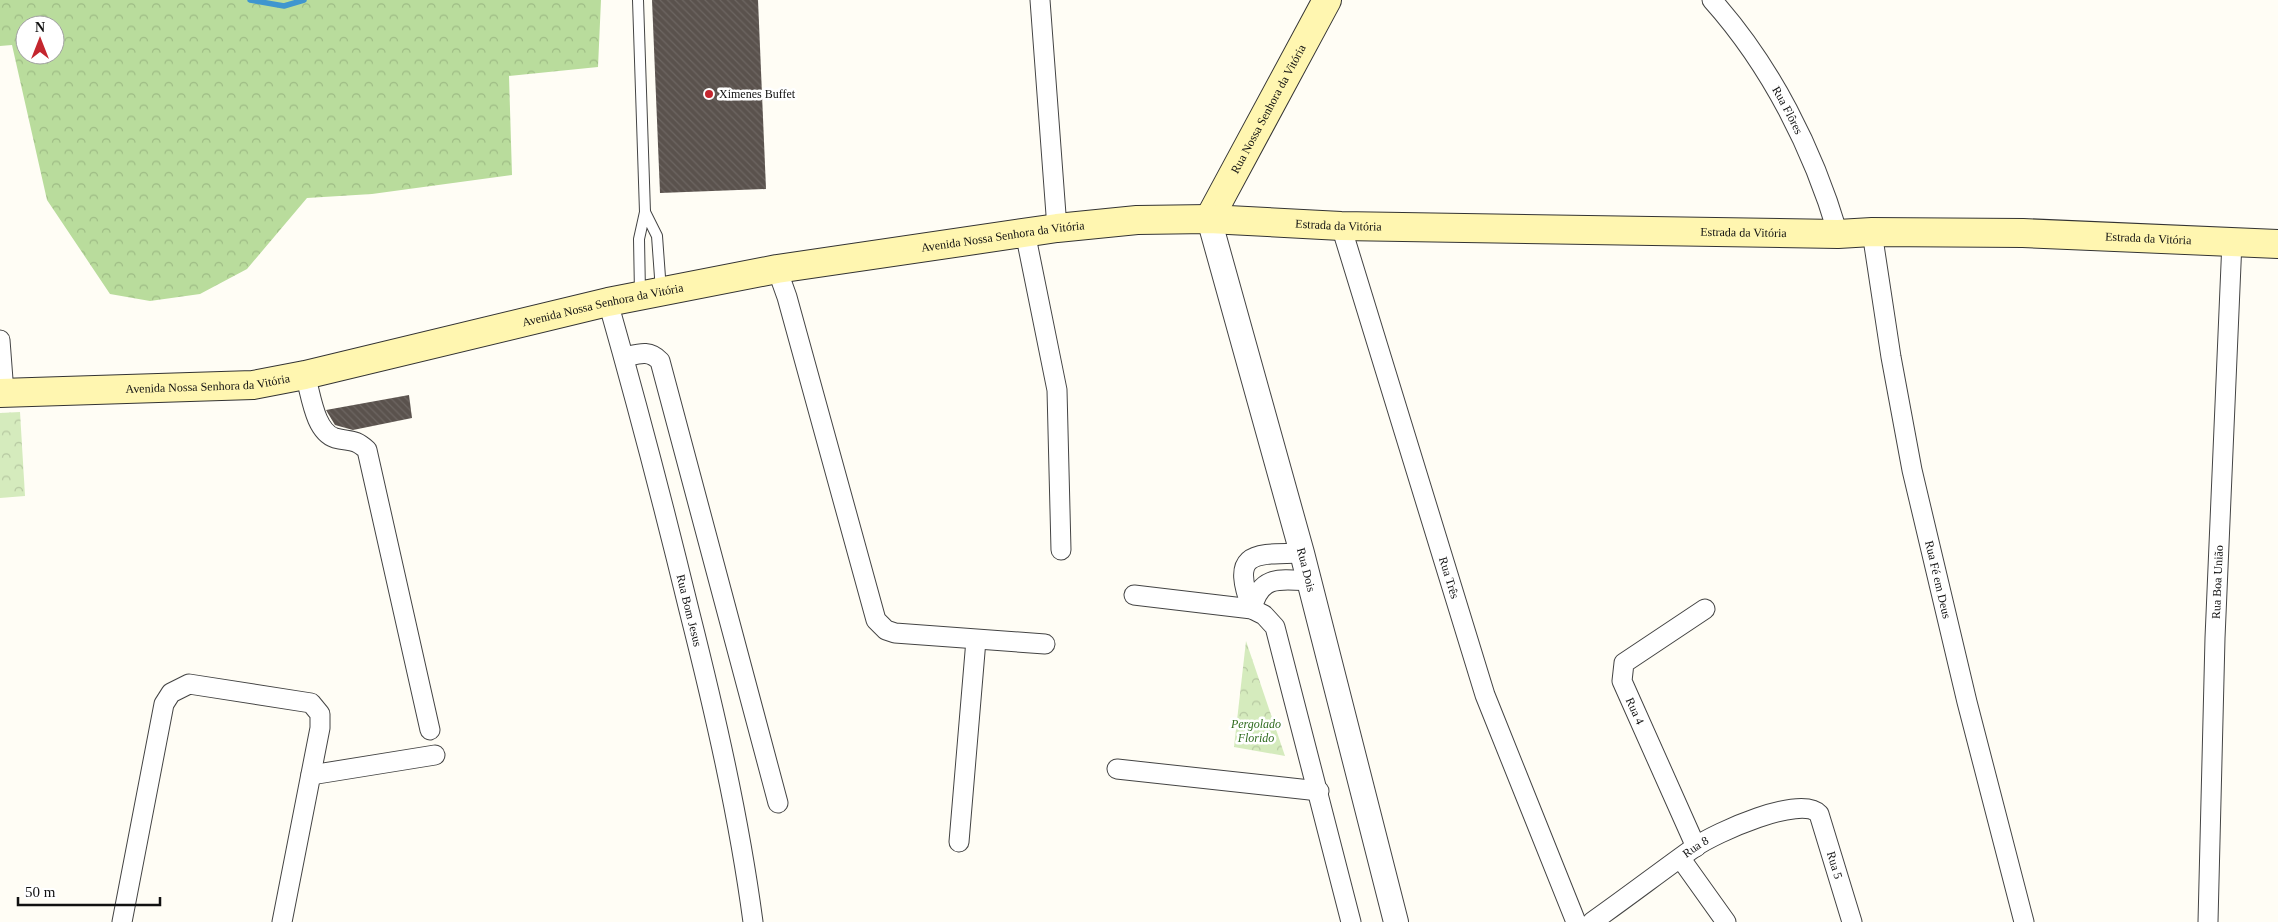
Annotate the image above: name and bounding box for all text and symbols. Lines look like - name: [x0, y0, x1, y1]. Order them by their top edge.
- north arrow: [15, 15, 65, 65]
- text: N: [35, 20, 45, 35]
- street label: Rua Nossa Senhora da Vitória: [1228, 41, 1309, 176]
- street label: Rua Flôres: [1769, 84, 1806, 137]
- place label: Ximenes Buffet: [719, 87, 796, 101]
- marker: Ximenes Buffet: [703, 88, 715, 100]
- street label: Estrada da Vitória: [1295, 217, 1382, 234]
- street label: Avenida Nossa Senhora da Vitória: [920, 218, 1086, 255]
- street label: Estrada da Vitória: [1700, 225, 1787, 240]
- street label: Estrada da Vitória: [2105, 230, 2192, 247]
- street label: Avenida Nossa Senhora da Vitória: [521, 280, 685, 329]
- street label: Avenida Nossa Senhora da Vitória: [125, 371, 292, 396]
- street label: Rua Fé em Deus: [1922, 539, 1954, 620]
- street label: Rua Boa União: [2209, 545, 2226, 619]
- street label: Rua Dois: [1294, 546, 1319, 594]
- street label: Rua Três: [1436, 555, 1462, 601]
- street label: Rua Bom Jesus: [674, 573, 705, 648]
- street label: Rua 4: [1623, 695, 1647, 727]
- park label: Pergolado Florido: [1230, 717, 1281, 745]
- street label: Rua 8: [1680, 833, 1711, 861]
- street label: Rua 5: [1824, 850, 1845, 881]
- scale bar: [18, 874, 160, 906]
- text: 50 m: [25, 884, 56, 900]

